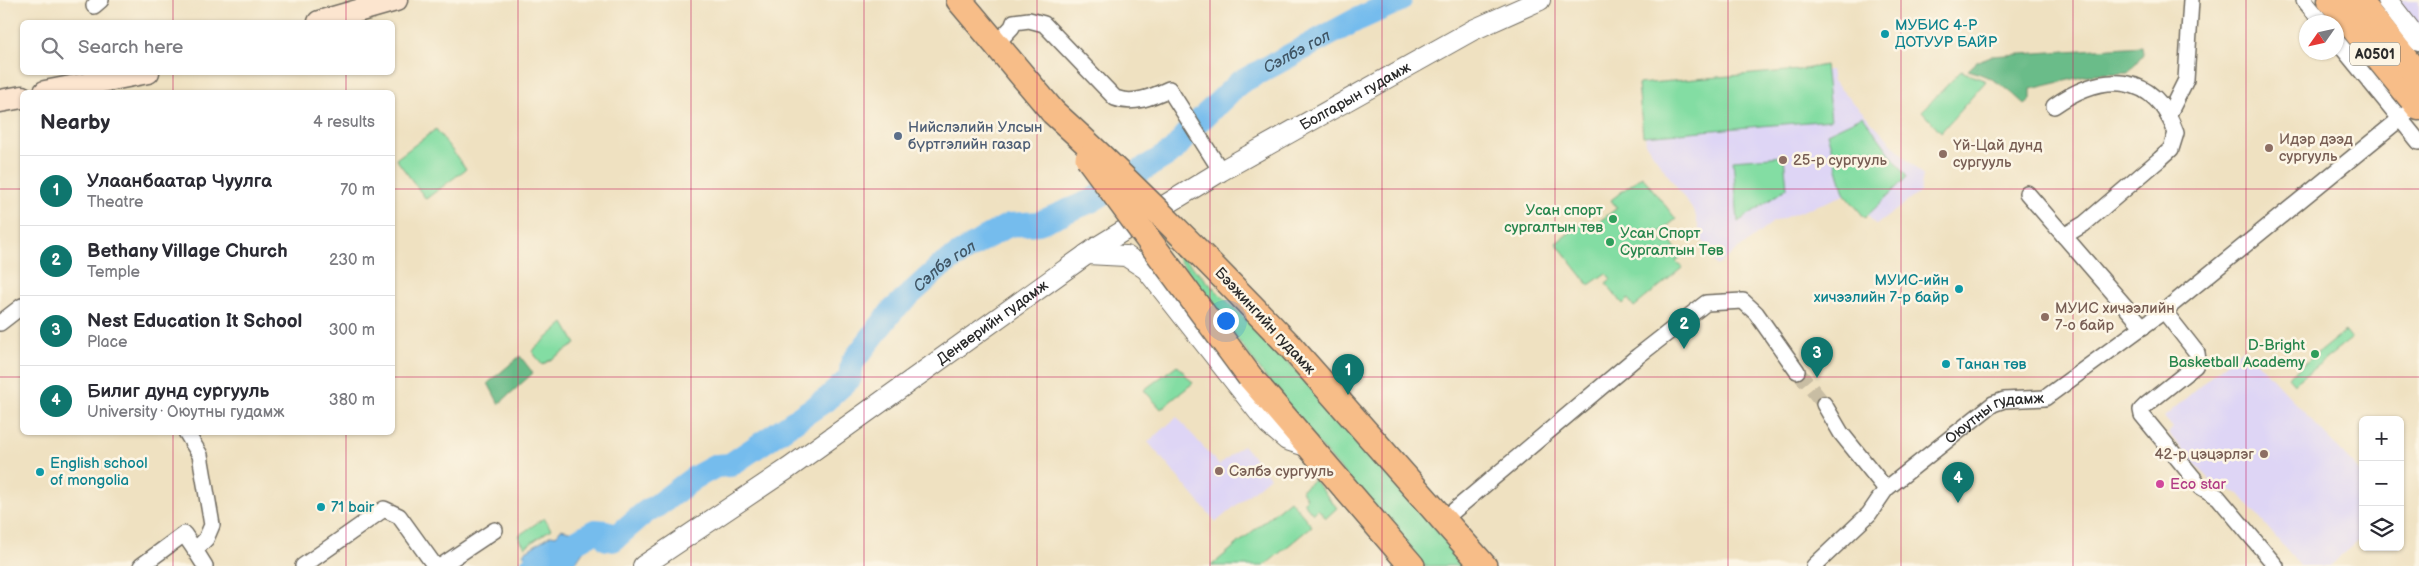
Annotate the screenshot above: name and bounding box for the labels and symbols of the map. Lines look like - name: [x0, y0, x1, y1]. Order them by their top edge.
- north arrow: [2299, 15, 2344, 60]
- place label: МУБИС 4-Р ДОТУУР БАЙР: [1895, 16, 1998, 52]
- water label: Сэлбэ гол: [1260, 26, 1334, 78]
- marker: МУБИС 4-Р ДОТУУР БАЙР: [1879, 28, 1891, 40]
- road number: A0501: [2350, 42, 2400, 66]
- street label: Болгарын гудамж: [1296, 57, 1414, 135]
- place label: Нийслэлийн Улсын бүртгэлийн газар: [908, 118, 1043, 154]
- marker: Нийслэлийн Улсын бүртгэлийн газар: [892, 130, 904, 142]
- place label: Идэр дээд сургууль: [2279, 130, 2353, 166]
- place label: Үй-Цай дунд сургууль: [1953, 136, 2042, 172]
- marker: Идэр дээд сургууль: [2263, 142, 2275, 154]
- marker: Үй-Цай дунд сургууль: [1937, 148, 1949, 160]
- place label: 25-р сургууль: [1793, 151, 1887, 170]
- marker: 25-р сургууль: [1777, 154, 1789, 166]
- place label: Усан спорт сургалтын төв: [1504, 201, 1603, 237]
- marker: Усан спорт сургалтын төв: [1607, 213, 1619, 225]
- place label: Усан Спорт Сургалтын Төв: [1620, 224, 1724, 260]
- marker: Усан Спорт Сургалтын Төв: [1604, 236, 1616, 248]
- water label: Сэлбэ гол: [910, 237, 979, 296]
- street label: Бээжингийн гудамж: [1211, 264, 1320, 379]
- place label: МУИС-ийн хичээлийн 7-р байр: [1814, 271, 1950, 307]
- street label: Денверийн гудамж: [933, 275, 1052, 369]
- marker: МУИС-ийн хичээлийн 7-р байр: [1953, 283, 1965, 295]
- place label: МУИС хичээлийн 7-о байр: [2055, 299, 2175, 335]
- your location: [1213, 308, 1239, 334]
- pin: 2: [1668, 308, 1700, 349]
- marker: МУИС хичээлийн 7-о байр: [2039, 311, 2051, 323]
- place label: D-Bright Basketball Academy: [2169, 336, 2305, 372]
- pin: 3: [1801, 337, 1833, 378]
- marker: D-Bright Basketball Academy: [2309, 348, 2321, 360]
- pin: 1: [1332, 354, 1364, 395]
- place label: Танан төв: [1956, 355, 2026, 374]
- marker: Танан төв: [1940, 358, 1952, 370]
- street label: Оюутны гудамж: [1941, 389, 2045, 448]
- place label: 42-р цэцэрлэг: [2154, 445, 2254, 464]
- marker: 42-р цэцэрлэг: [2258, 448, 2270, 460]
- place label: English school of mongolia: [50, 454, 148, 490]
- place label: Сэлбэ сургууль: [1229, 462, 1334, 481]
- pin: 4: [1942, 462, 1974, 503]
- marker: Сэлбэ сургууль: [1213, 465, 1225, 477]
- marker: English school of mongolia: [34, 466, 46, 478]
- place label: Eco star: [2170, 475, 2227, 494]
- marker: Eco star: [2154, 478, 2166, 490]
- place label: 71 bair: [331, 498, 375, 517]
- marker: 71 bair: [315, 501, 327, 513]

